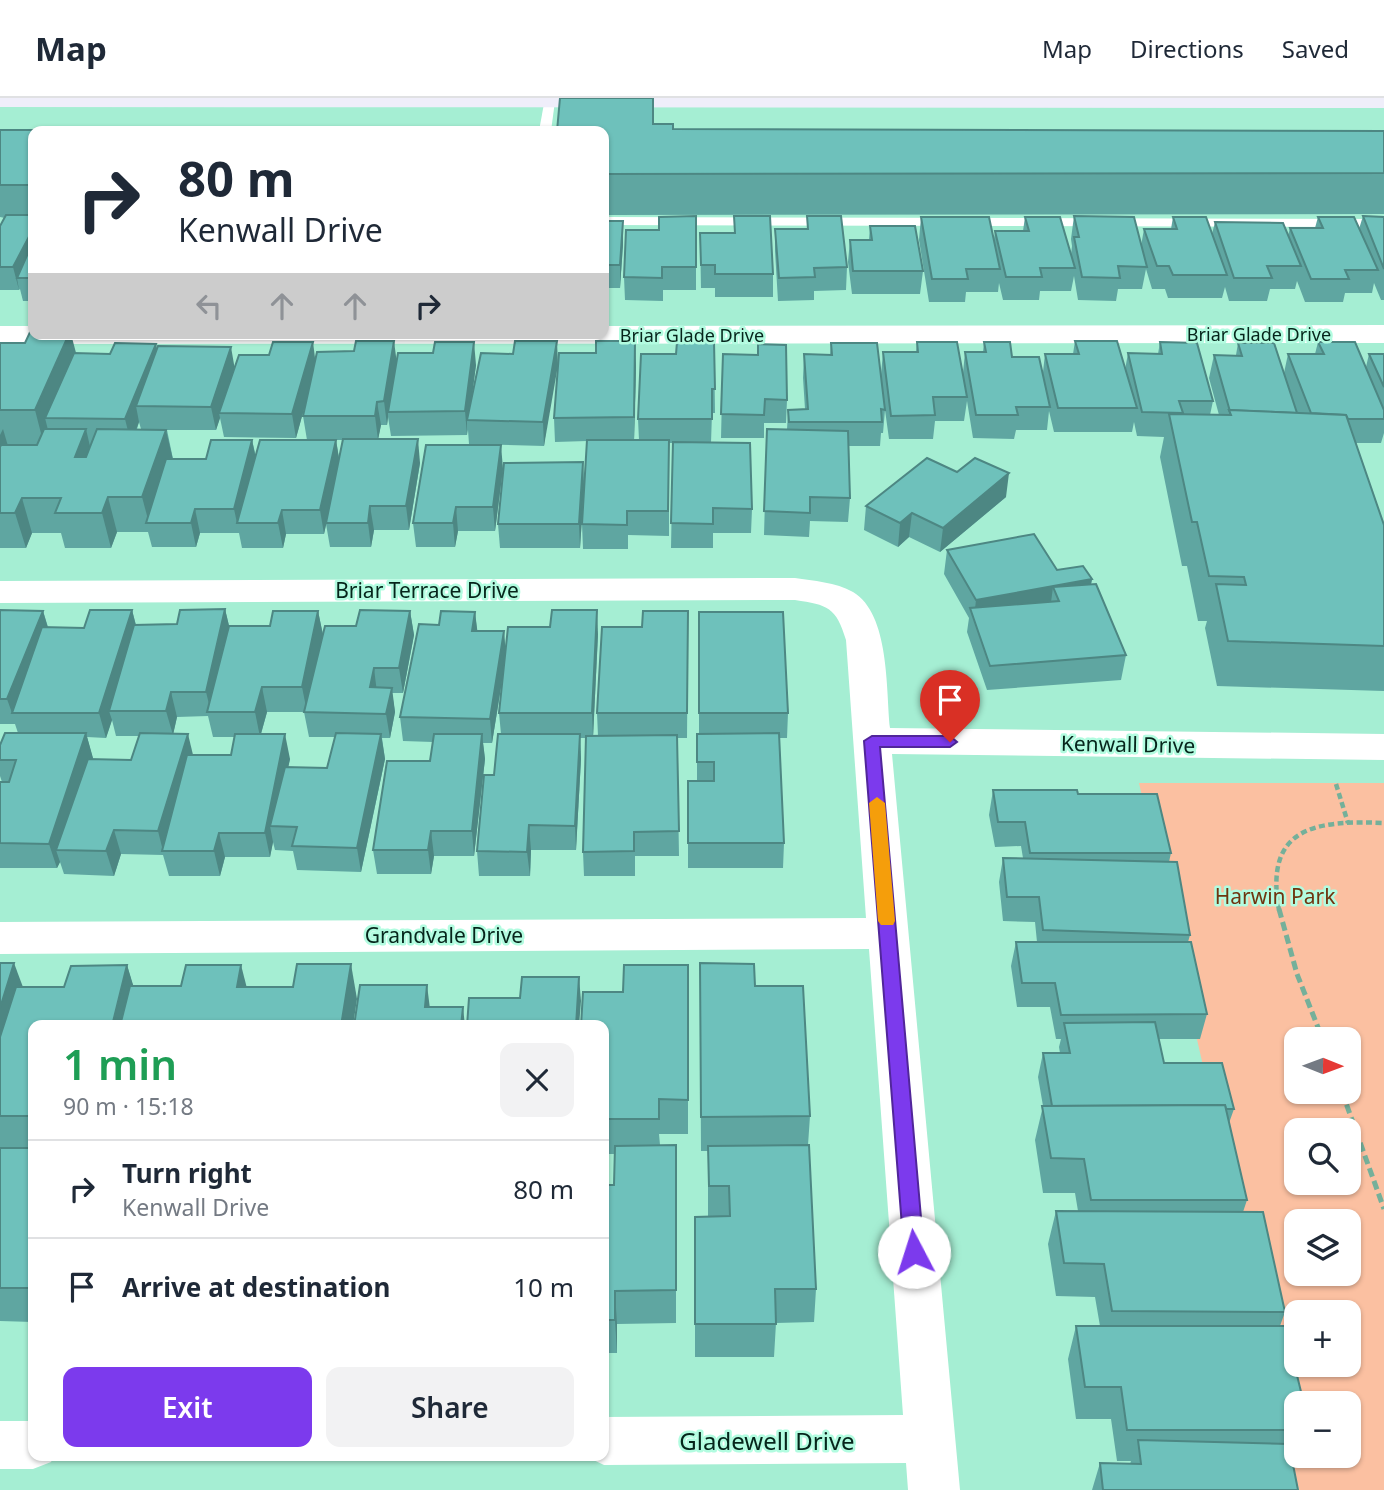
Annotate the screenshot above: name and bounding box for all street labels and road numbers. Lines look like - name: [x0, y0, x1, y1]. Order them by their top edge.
- street label: Briar Glade Drive: [1187, 322, 1331, 346]
- street label: Briar Glade Drive: [620, 323, 764, 347]
- street label: Briar Terrace Drive: [335, 576, 519, 604]
- street label: Kenwall Drive: [1061, 729, 1195, 759]
- street label: Grandvale Drive: [365, 921, 523, 949]
- street label: Gladewell Drive: [679, 1424, 855, 1457]

